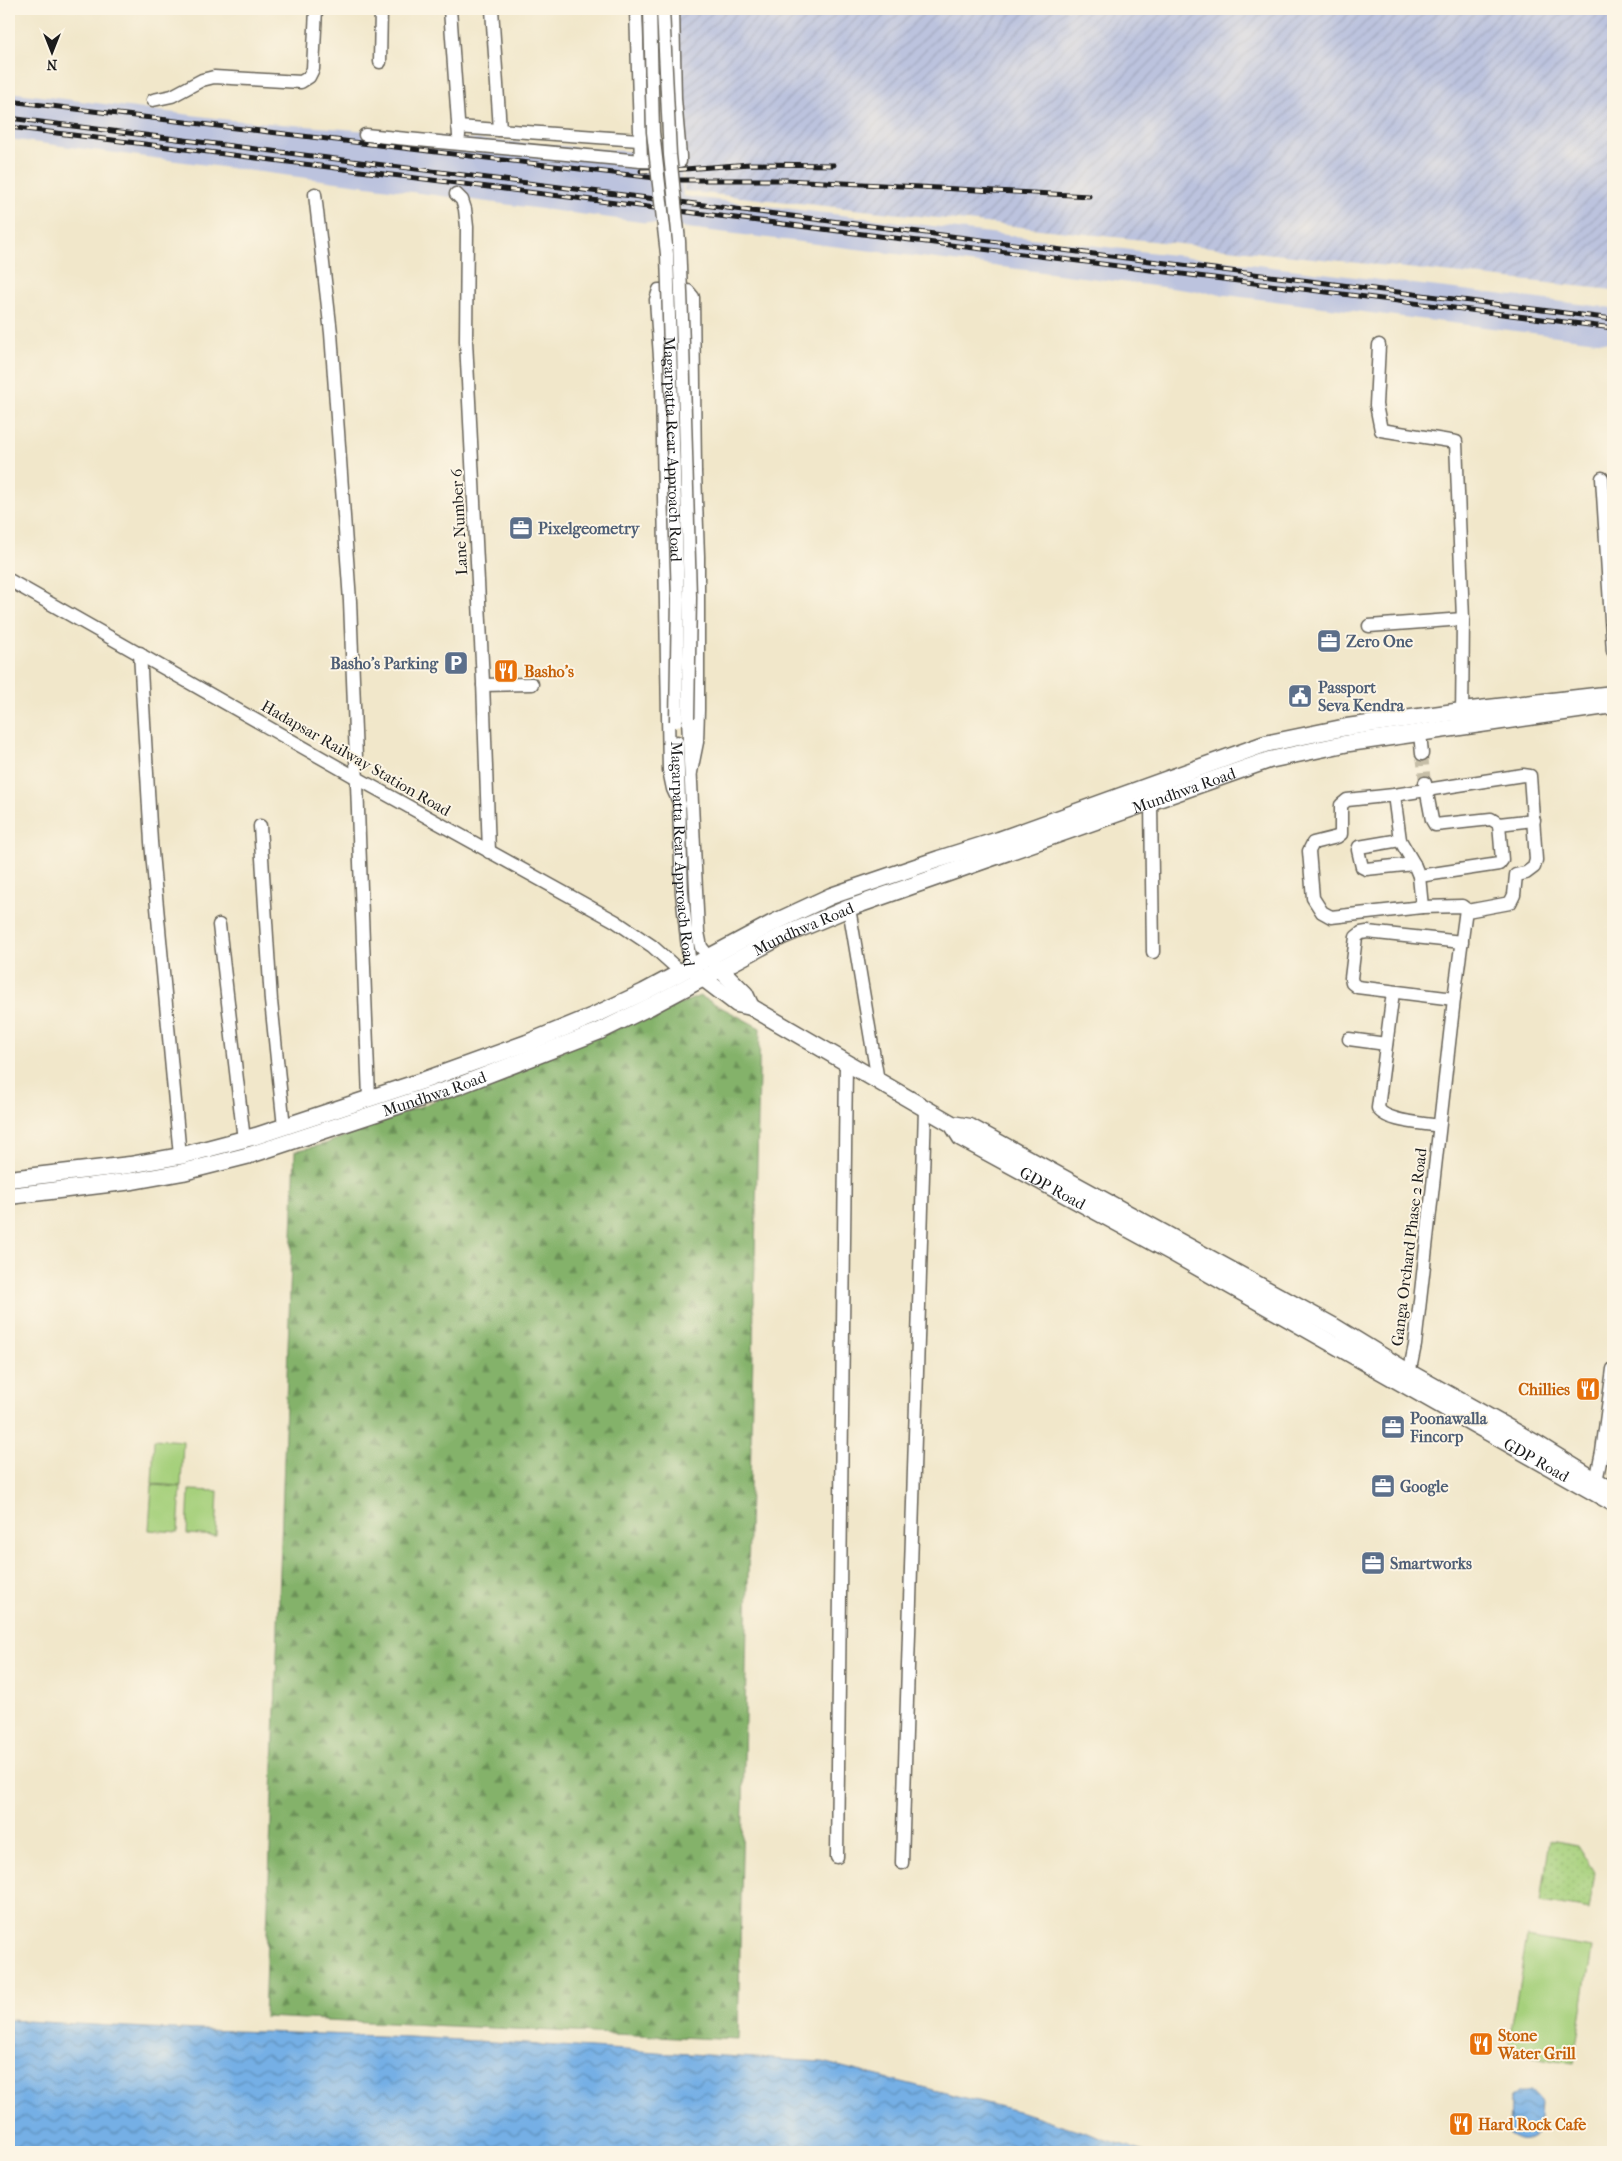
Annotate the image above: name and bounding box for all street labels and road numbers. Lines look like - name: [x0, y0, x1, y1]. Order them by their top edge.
- street label: Magarpatta Rear Approach Road: [660, 336, 686, 562]
- street label: Lane Number 6: [447, 468, 471, 576]
- street label: Hadapsar Railway Station Road: [258, 696, 454, 820]
- street label: Magarpatta Rear Approach Road: [667, 741, 699, 968]
- street label: Mundhwa Road: [1129, 763, 1238, 817]
- street label: Mundhwa Road: [749, 898, 857, 959]
- street label: Mundhwa Road: [380, 1066, 489, 1120]
- street label: Ganga Orchard Phase 2 Road: [1387, 1147, 1431, 1347]
- street label: GDP Road: [1017, 1162, 1089, 1213]
- street label: GDP Road: [1501, 1434, 1573, 1486]

